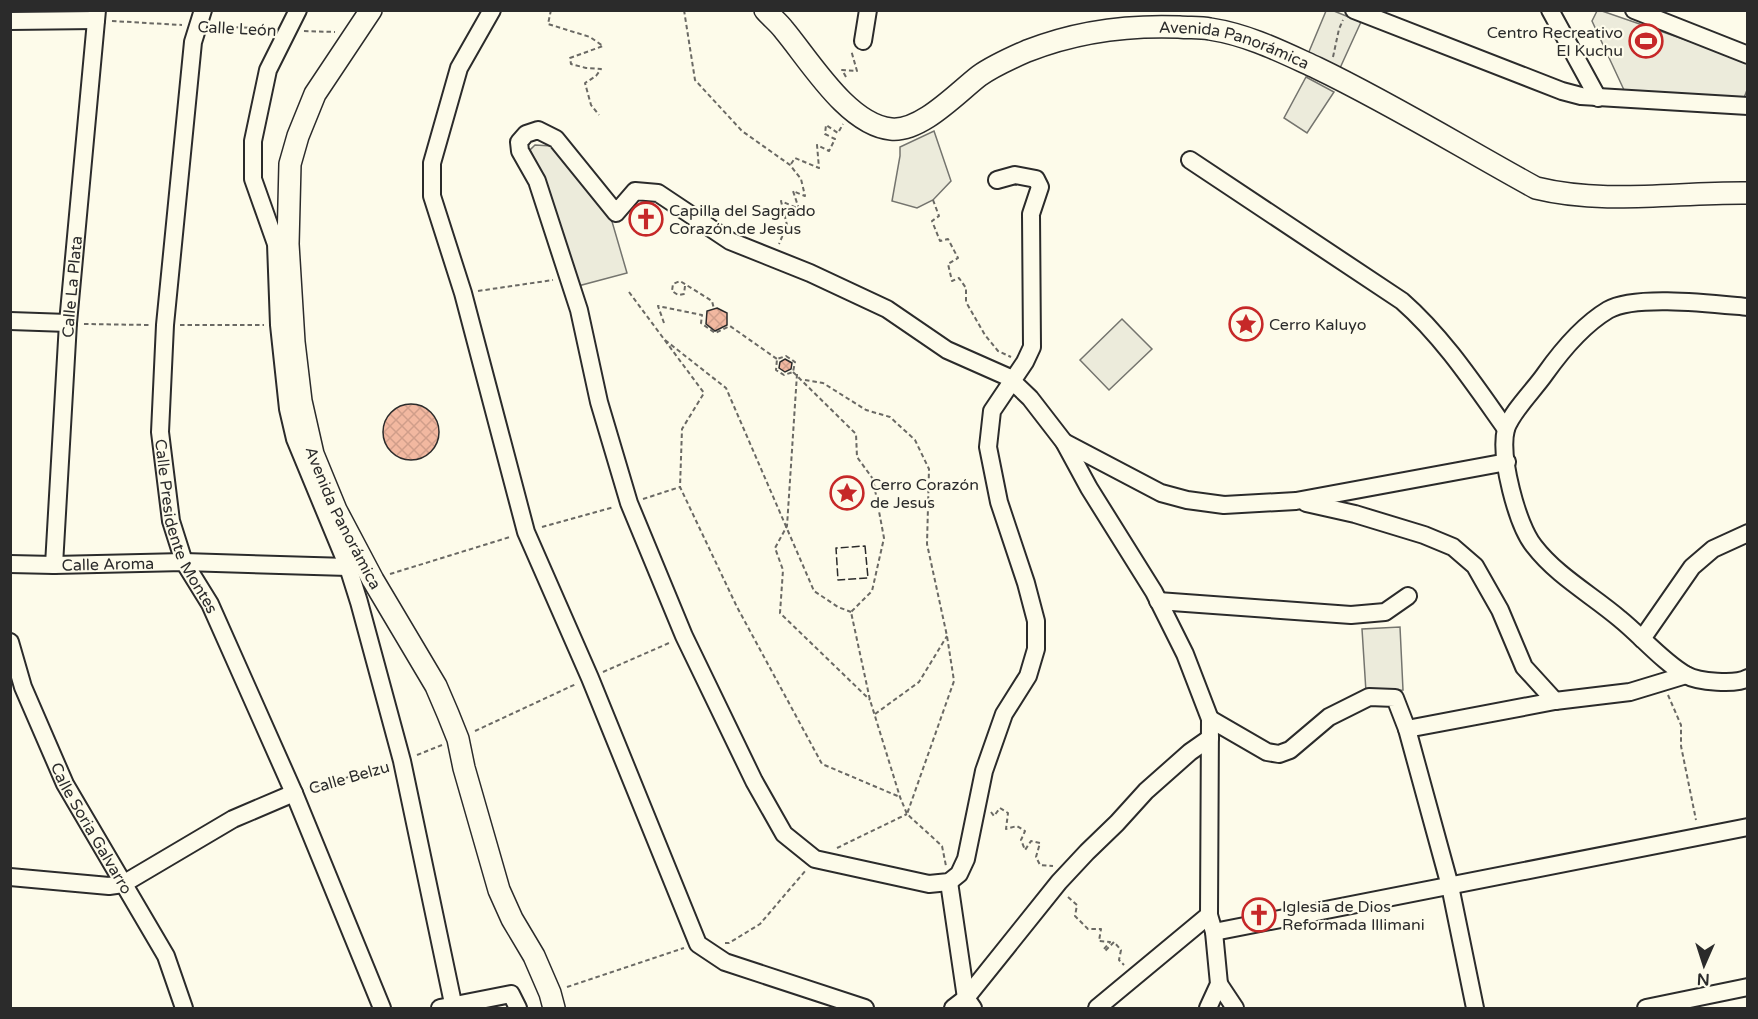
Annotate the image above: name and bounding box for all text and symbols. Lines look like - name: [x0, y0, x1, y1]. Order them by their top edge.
- street label: Calle León: [197, 17, 277, 41]
- street label: Avenida Panorámica: [1159, 18, 1312, 74]
- place label: Centro Recreativo El Kuchu: [1487, 23, 1623, 61]
- sports icon: Centro Recreativo El Kuchu: [1628, 23, 1664, 59]
- church icon: Capilla del Sagrado Corazón de Jesus: [628, 201, 664, 237]
- place label: Capilla del Sagrado Corazón de Jesus: [669, 201, 816, 239]
- street label: Calle La Plata: [58, 235, 87, 338]
- place icon: Cerro Kaluyo: [1228, 306, 1264, 342]
- place label: Cerro Kaluyo: [1269, 315, 1366, 335]
- street label: Calle Presidente Montes: [150, 438, 222, 617]
- street label: Avenida Panorámica: [301, 445, 385, 593]
- place icon: Cerro Corazón de Jesus: [829, 475, 865, 511]
- place label: Cerro Corazón de Jesus: [870, 475, 979, 513]
- street label: Calle Aroma: [62, 554, 154, 576]
- street label: Calle Belzu: [307, 757, 392, 799]
- street label: Calle Soria Galvarro: [46, 760, 136, 898]
- church icon: Iglesia de Dios Reformada Illimani: [1241, 897, 1277, 933]
- place label: Iglesia de Dios Reformada Illimani: [1282, 897, 1425, 935]
- north arrow: [1674, 935, 1734, 995]
- text: N: [1696, 969, 1710, 989]

